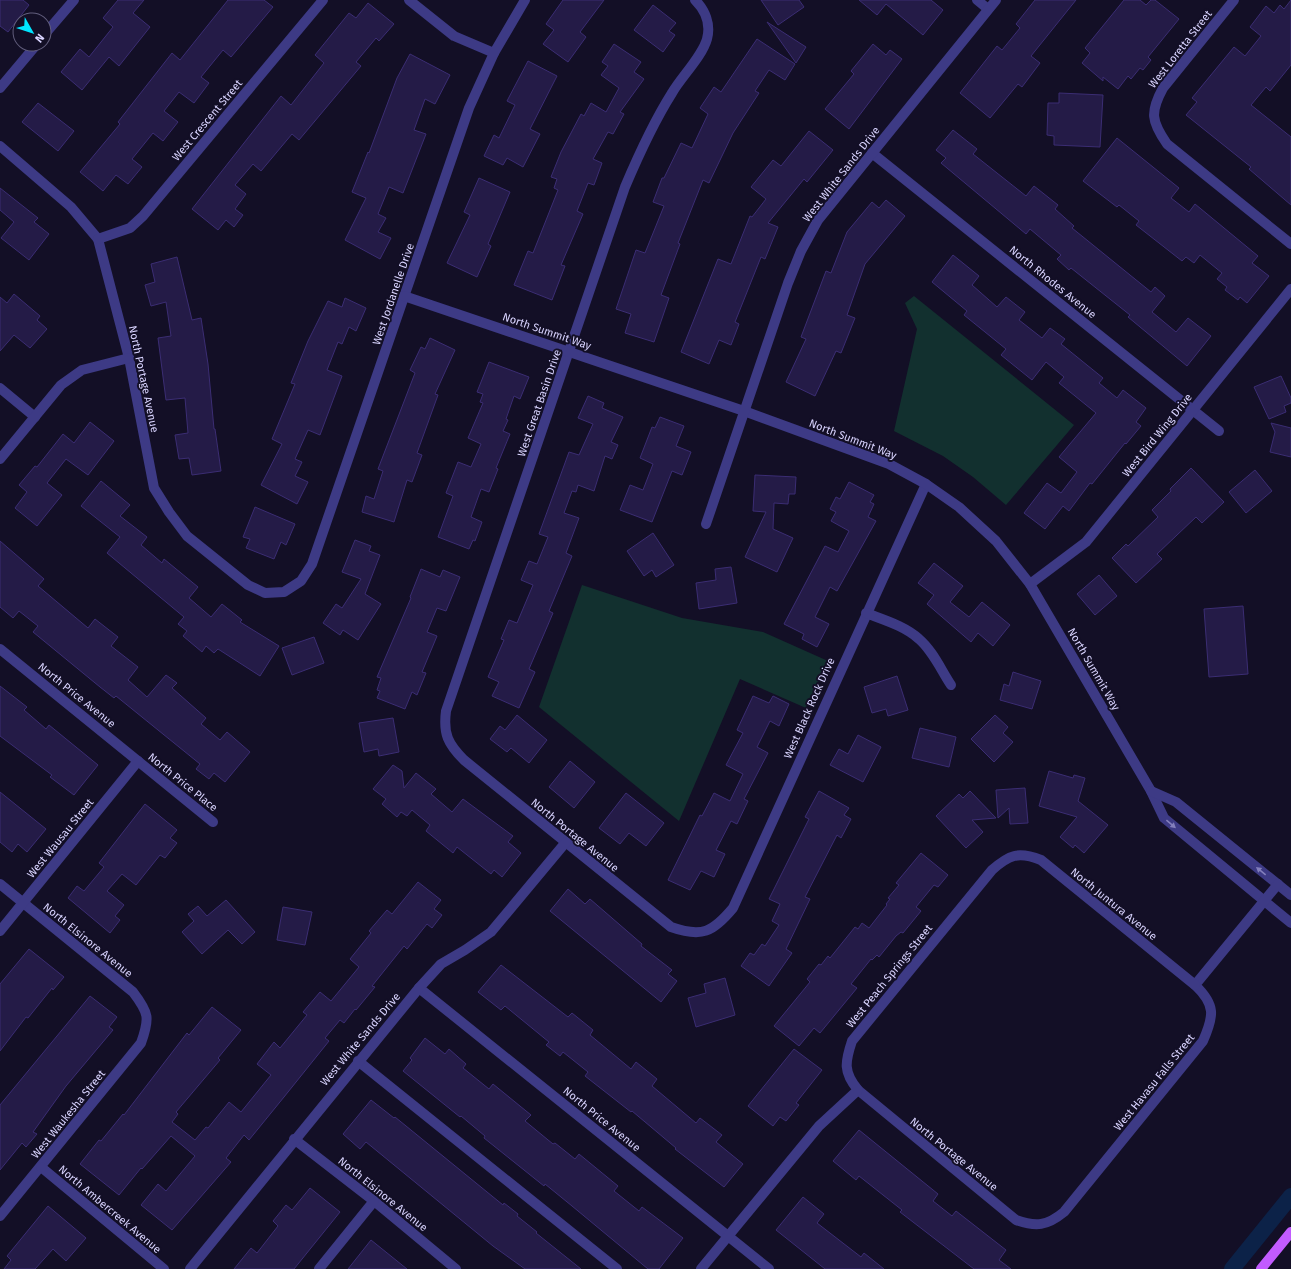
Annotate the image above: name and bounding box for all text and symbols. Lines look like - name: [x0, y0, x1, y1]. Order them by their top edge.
- street label: West Loretta Street: [1146, 8, 1215, 91]
- north arrow: [12, 12, 52, 52]
- text: N: [32, 31, 47, 45]
- street label: West Crescent Street: [170, 77, 245, 164]
- street label: West White Sands Drive: [800, 124, 883, 224]
- street label: West Jordanelle Drive: [370, 242, 417, 347]
- street label: North Rhodes Avenue: [1007, 243, 1099, 321]
- street label: North Summit Way: [501, 310, 593, 353]
- street label: North Portage Avenue: [126, 324, 161, 434]
- street label: West Great Basin Drive: [515, 348, 564, 458]
- street label: West Bird Wing Drive: [1120, 391, 1195, 480]
- street label: North Summit Way: [807, 417, 899, 462]
- street label: North Summit Way: [1065, 626, 1123, 713]
- street label: West Black Rock Drive: [781, 656, 838, 761]
- street label: North Price Avenue: [35, 660, 118, 730]
- street label: North Price Place: [145, 750, 220, 814]
- street label: West Wausau Street: [24, 796, 96, 881]
- street label: North Portage Avenue: [528, 796, 621, 875]
- one-way arrow: [1165, 819, 1176, 828]
- street label: North Juntura Avenue: [1068, 866, 1159, 943]
- one-way arrow: [1255, 866, 1266, 875]
- street label: North Elsinore Avenue: [40, 900, 135, 980]
- street label: West Peach Springs Street: [844, 922, 935, 1031]
- street label: West White Sands Drive: [318, 990, 403, 1088]
- street label: West Havasu Falls Street: [1111, 1031, 1197, 1133]
- street label: West Waukesha Street: [29, 1067, 108, 1161]
- street label: North Price Avenue: [560, 1084, 643, 1154]
- street label: North Portage Avenue: [907, 1115, 1000, 1194]
- street label: North Elsinore Avenue: [335, 1154, 430, 1234]
- street label: North Ambercreek Avenue: [56, 1163, 164, 1256]

